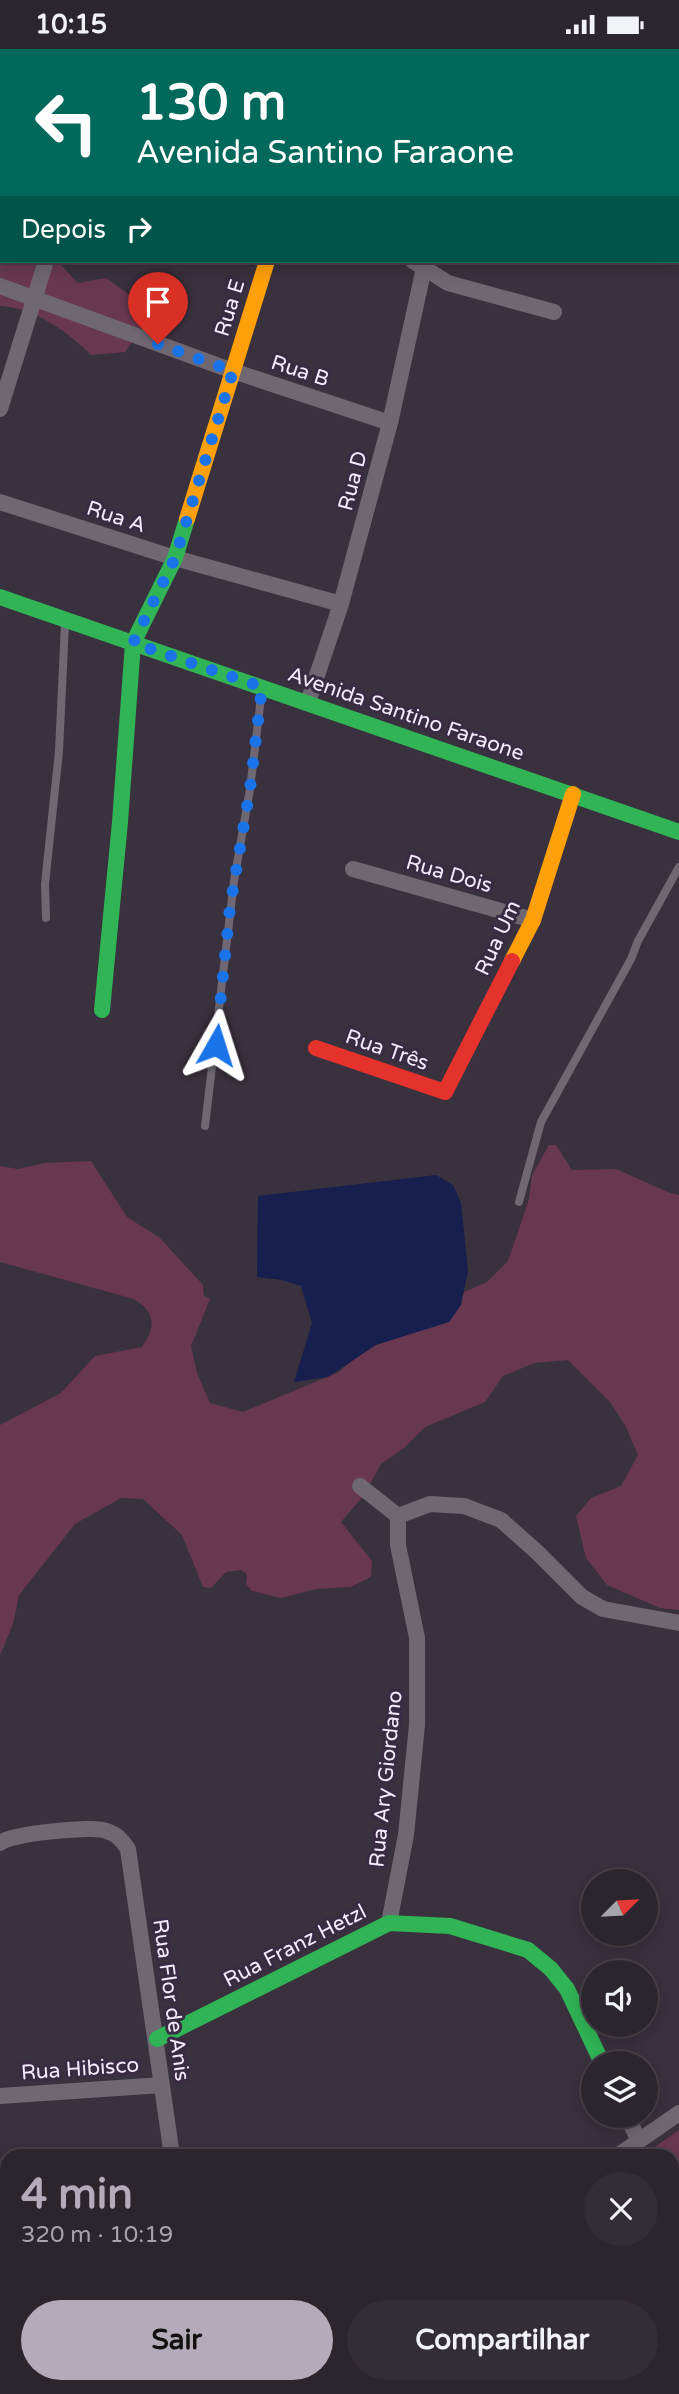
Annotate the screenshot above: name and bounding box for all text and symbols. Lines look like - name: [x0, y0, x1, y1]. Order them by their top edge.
- text: 10:15: [35, 9, 107, 40]
- text: 130 m: [136, 74, 286, 133]
- icon: left: [21, 77, 112, 168]
- text: Avenida Santino Faraone: [136, 134, 514, 172]
- icon: right: [120, 210, 158, 248]
- text: Depois: [21, 214, 106, 245]
- pin: [128, 272, 188, 344]
- street label: Rua E: [210, 276, 250, 340]
- icon: arrive: [139, 283, 177, 321]
- street label: Rua B: [268, 350, 332, 392]
- street label: Rua D: [333, 448, 373, 514]
- street label: Rua A: [83, 496, 149, 538]
- street label: Avenida Santino Faraone: [285, 662, 527, 766]
- street label: Rua Dois: [403, 850, 495, 898]
- street label: Rua Um: [470, 897, 526, 979]
- position arrow: [179, 1008, 253, 1082]
- street label: Rua Três: [342, 1024, 432, 1076]
- street label: Rua Ary Giordano: [364, 1689, 408, 1869]
- north arrow: [581, 1869, 658, 1946]
- map controls: [581, 1869, 658, 2128]
- street label: Rua Franz Hetzl: [219, 1899, 371, 1993]
- street label: Rua Flor de Anis: [147, 1917, 195, 2083]
- button: sound: [581, 1960, 658, 2037]
- button: layers: [581, 2051, 658, 2128]
- street label: Rua Hibisco: [20, 2052, 140, 2086]
- text: 4 min: [21, 2169, 133, 2220]
- button: close: [584, 2172, 658, 2246]
- text: 320 m · 10:19: [21, 2221, 173, 2249]
- button: Sair: [21, 2300, 333, 2380]
- button: Compartilhar: [347, 2300, 658, 2380]

